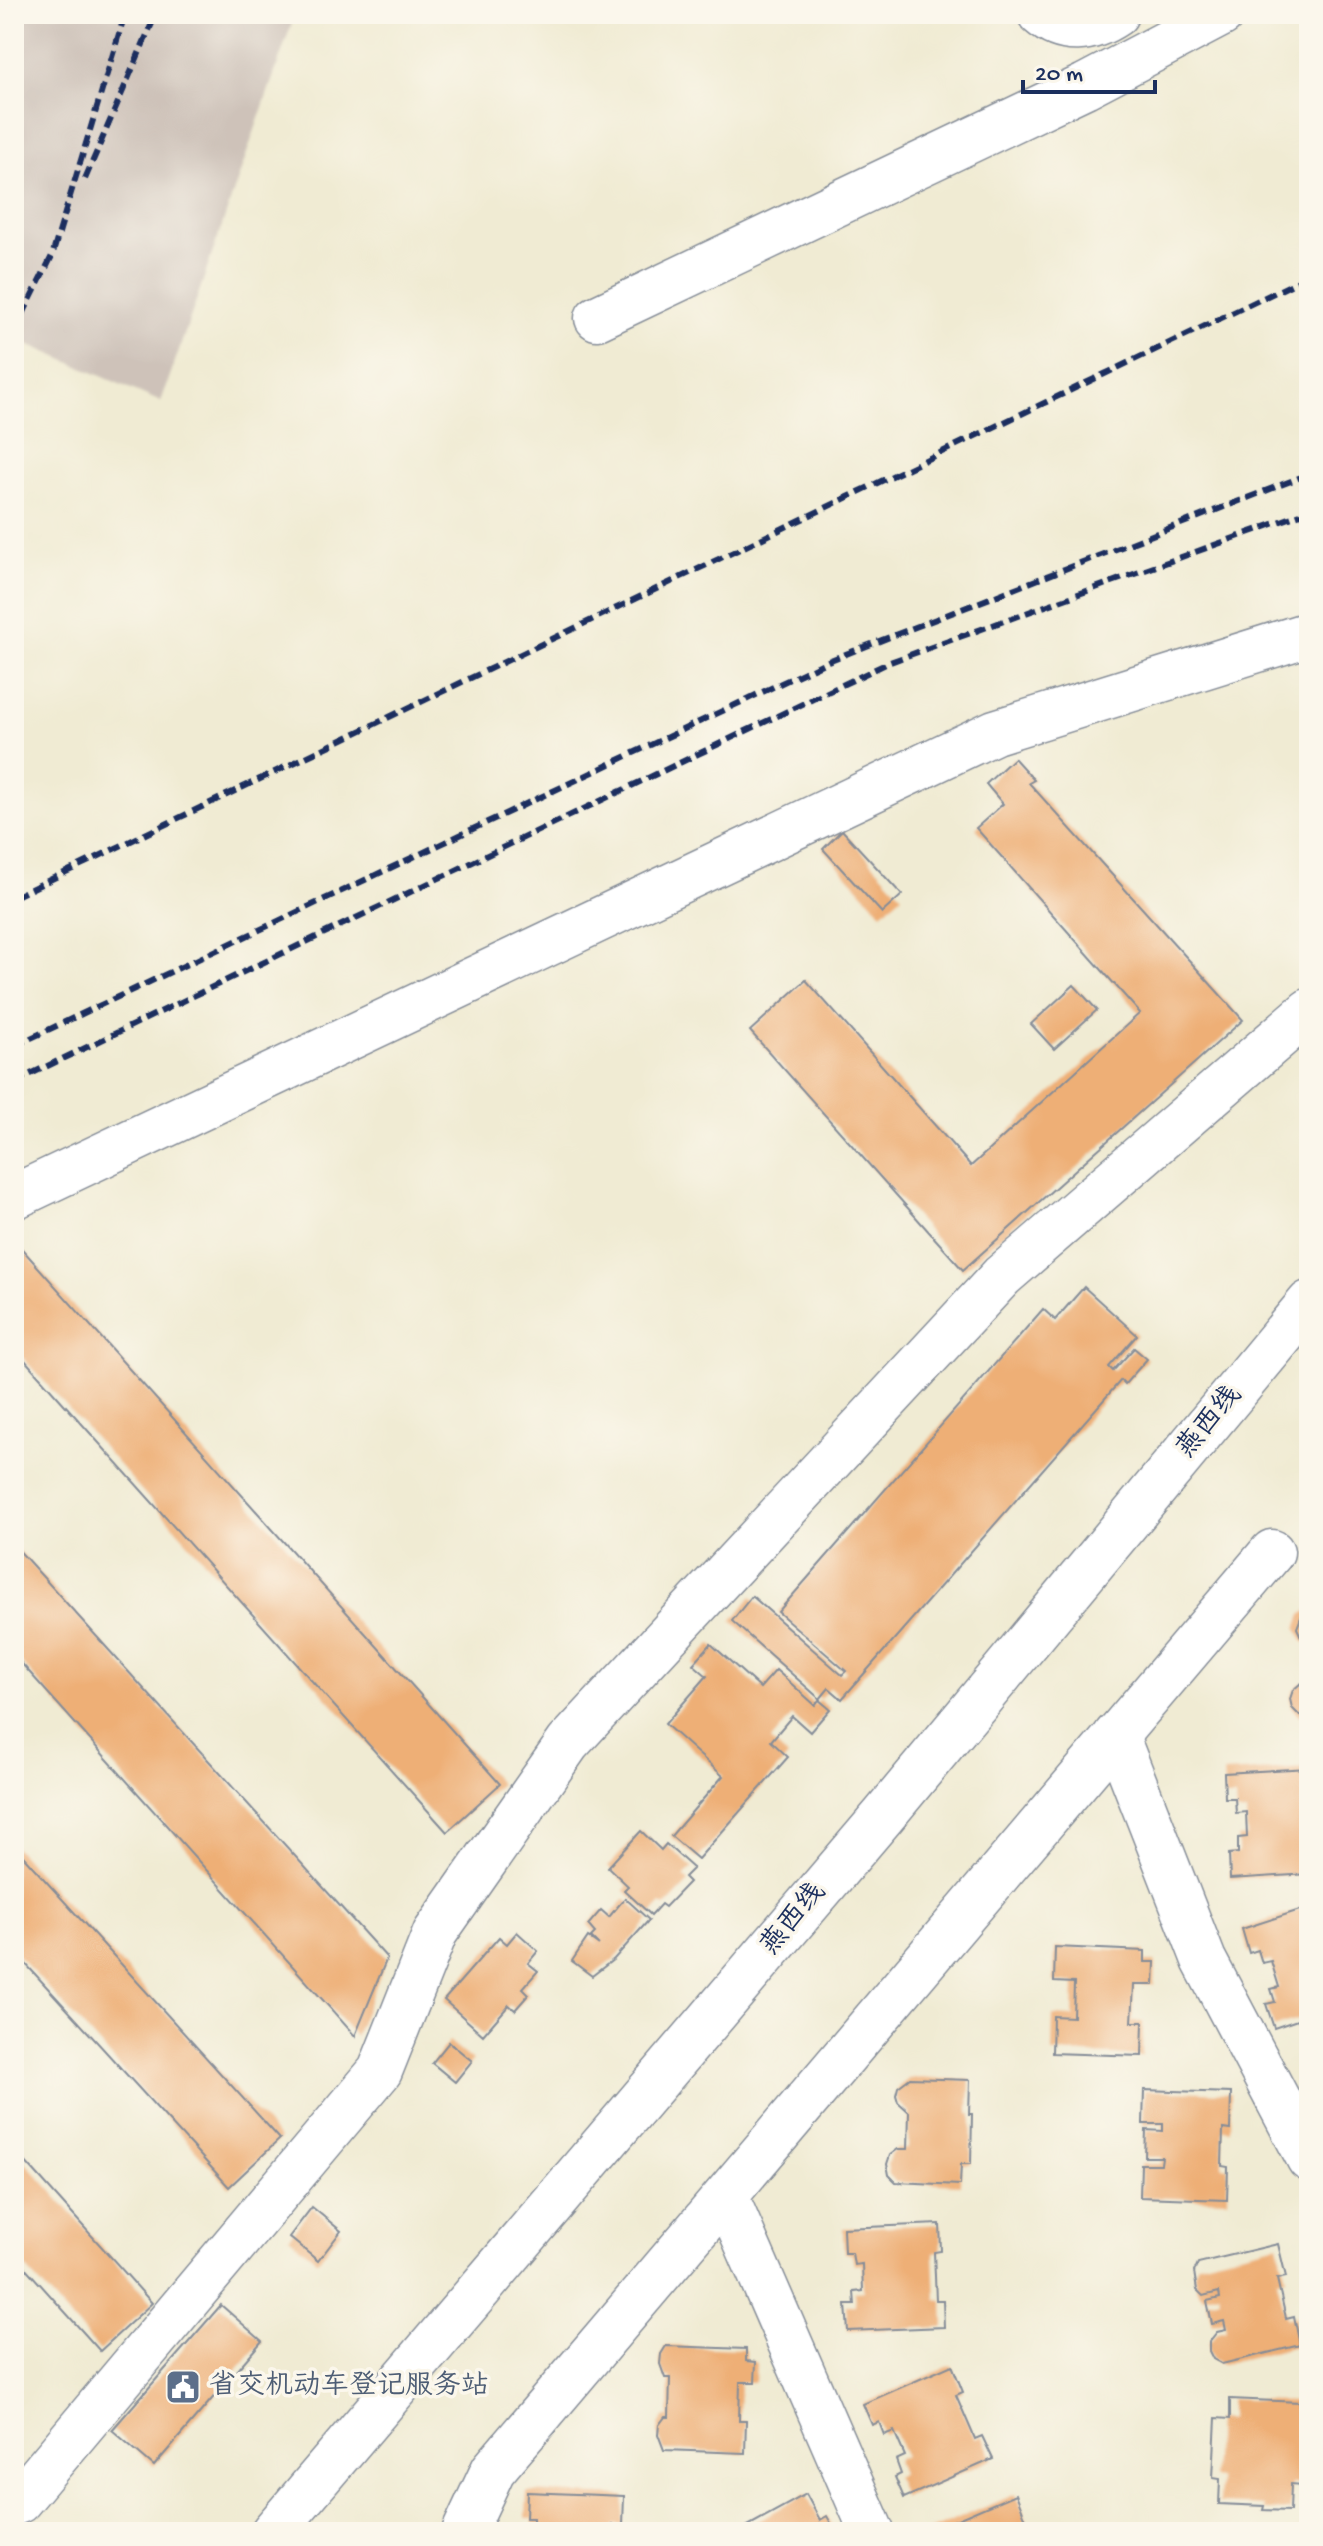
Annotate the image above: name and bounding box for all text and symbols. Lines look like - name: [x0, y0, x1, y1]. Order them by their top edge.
- scale bar: [1023, 44, 1155, 94]
- text: 20 m: [1035, 61, 1083, 90]
- street label: 燕西线: [1170, 1380, 1250, 1466]
- street label: 燕西线: [754, 1877, 834, 1963]
- public building icon: 省交机动车登记服务站: [164, 2368, 202, 2406]
- place label: 省交机动车登记服务站: [209, 2369, 489, 2404]

